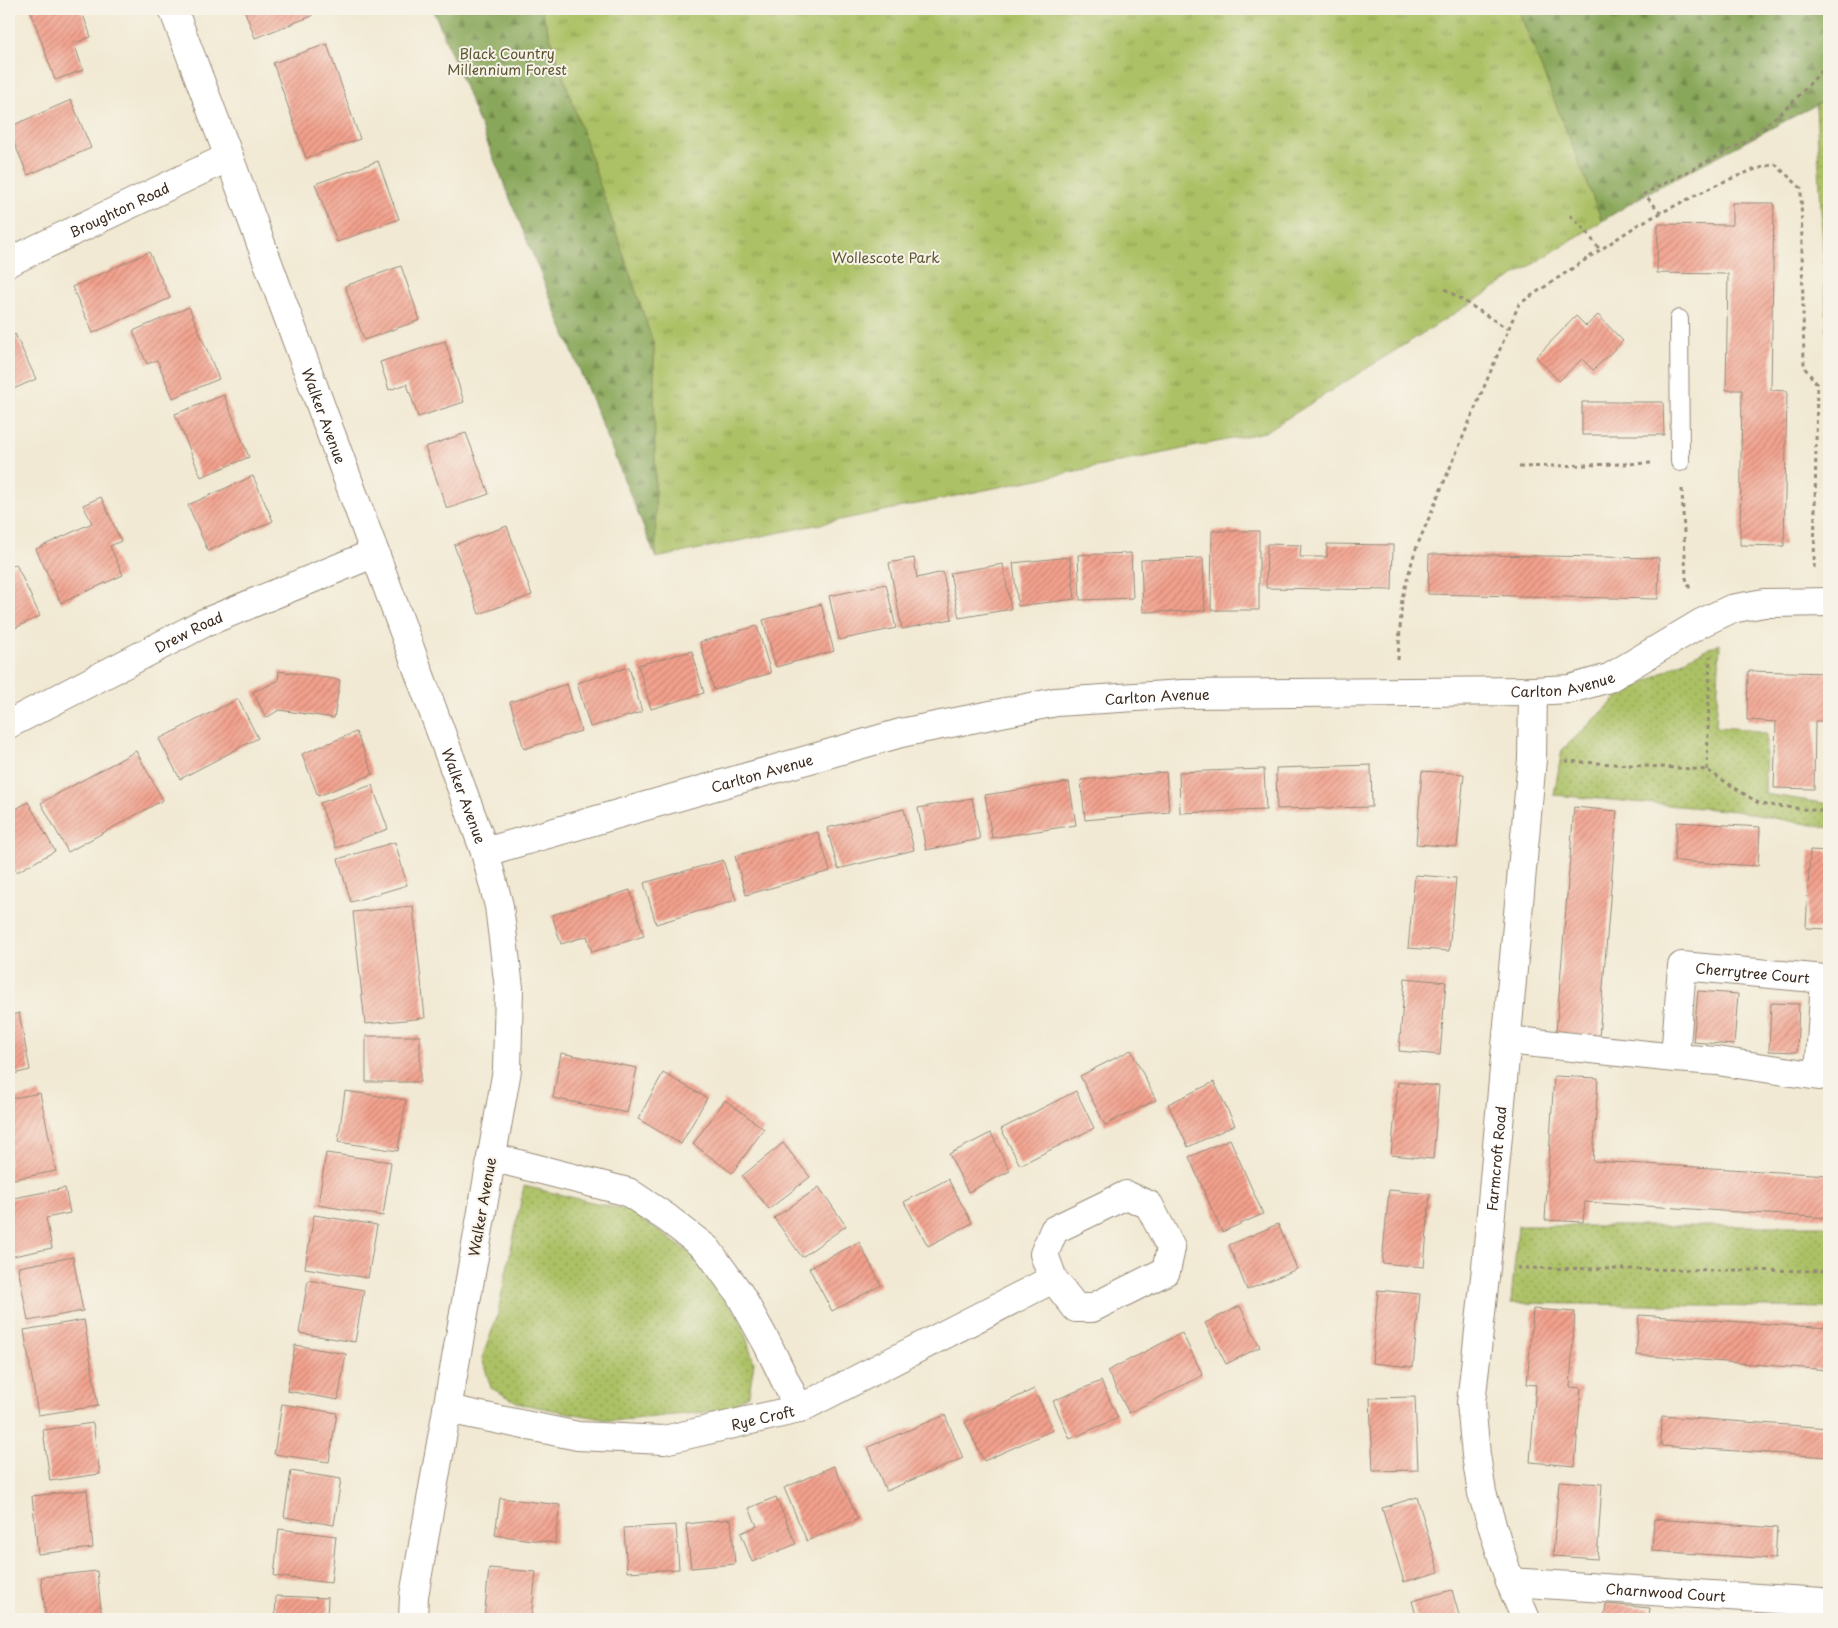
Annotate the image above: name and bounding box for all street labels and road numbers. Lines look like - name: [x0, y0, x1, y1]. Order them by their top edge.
- street label: Broughton Road: [66, 177, 173, 242]
- street label: Walker Avenue: [297, 365, 352, 467]
- street label: Drew Road: [151, 606, 226, 657]
- street label: Carlton Avenue: [1510, 666, 1619, 702]
- street label: Carlton Avenue: [1104, 683, 1210, 709]
- street label: Walker Avenue: [437, 745, 492, 847]
- street label: Carlton Avenue: [708, 748, 816, 797]
- street label: Cherrytree Court: [1694, 957, 1811, 988]
- street label: Farmcroft Road: [1481, 1105, 1511, 1212]
- street label: Walker Avenue: [463, 1155, 501, 1258]
- street label: Rye Croft: [729, 1400, 797, 1435]
- street label: Charnwood Court: [1605, 1578, 1727, 1606]

